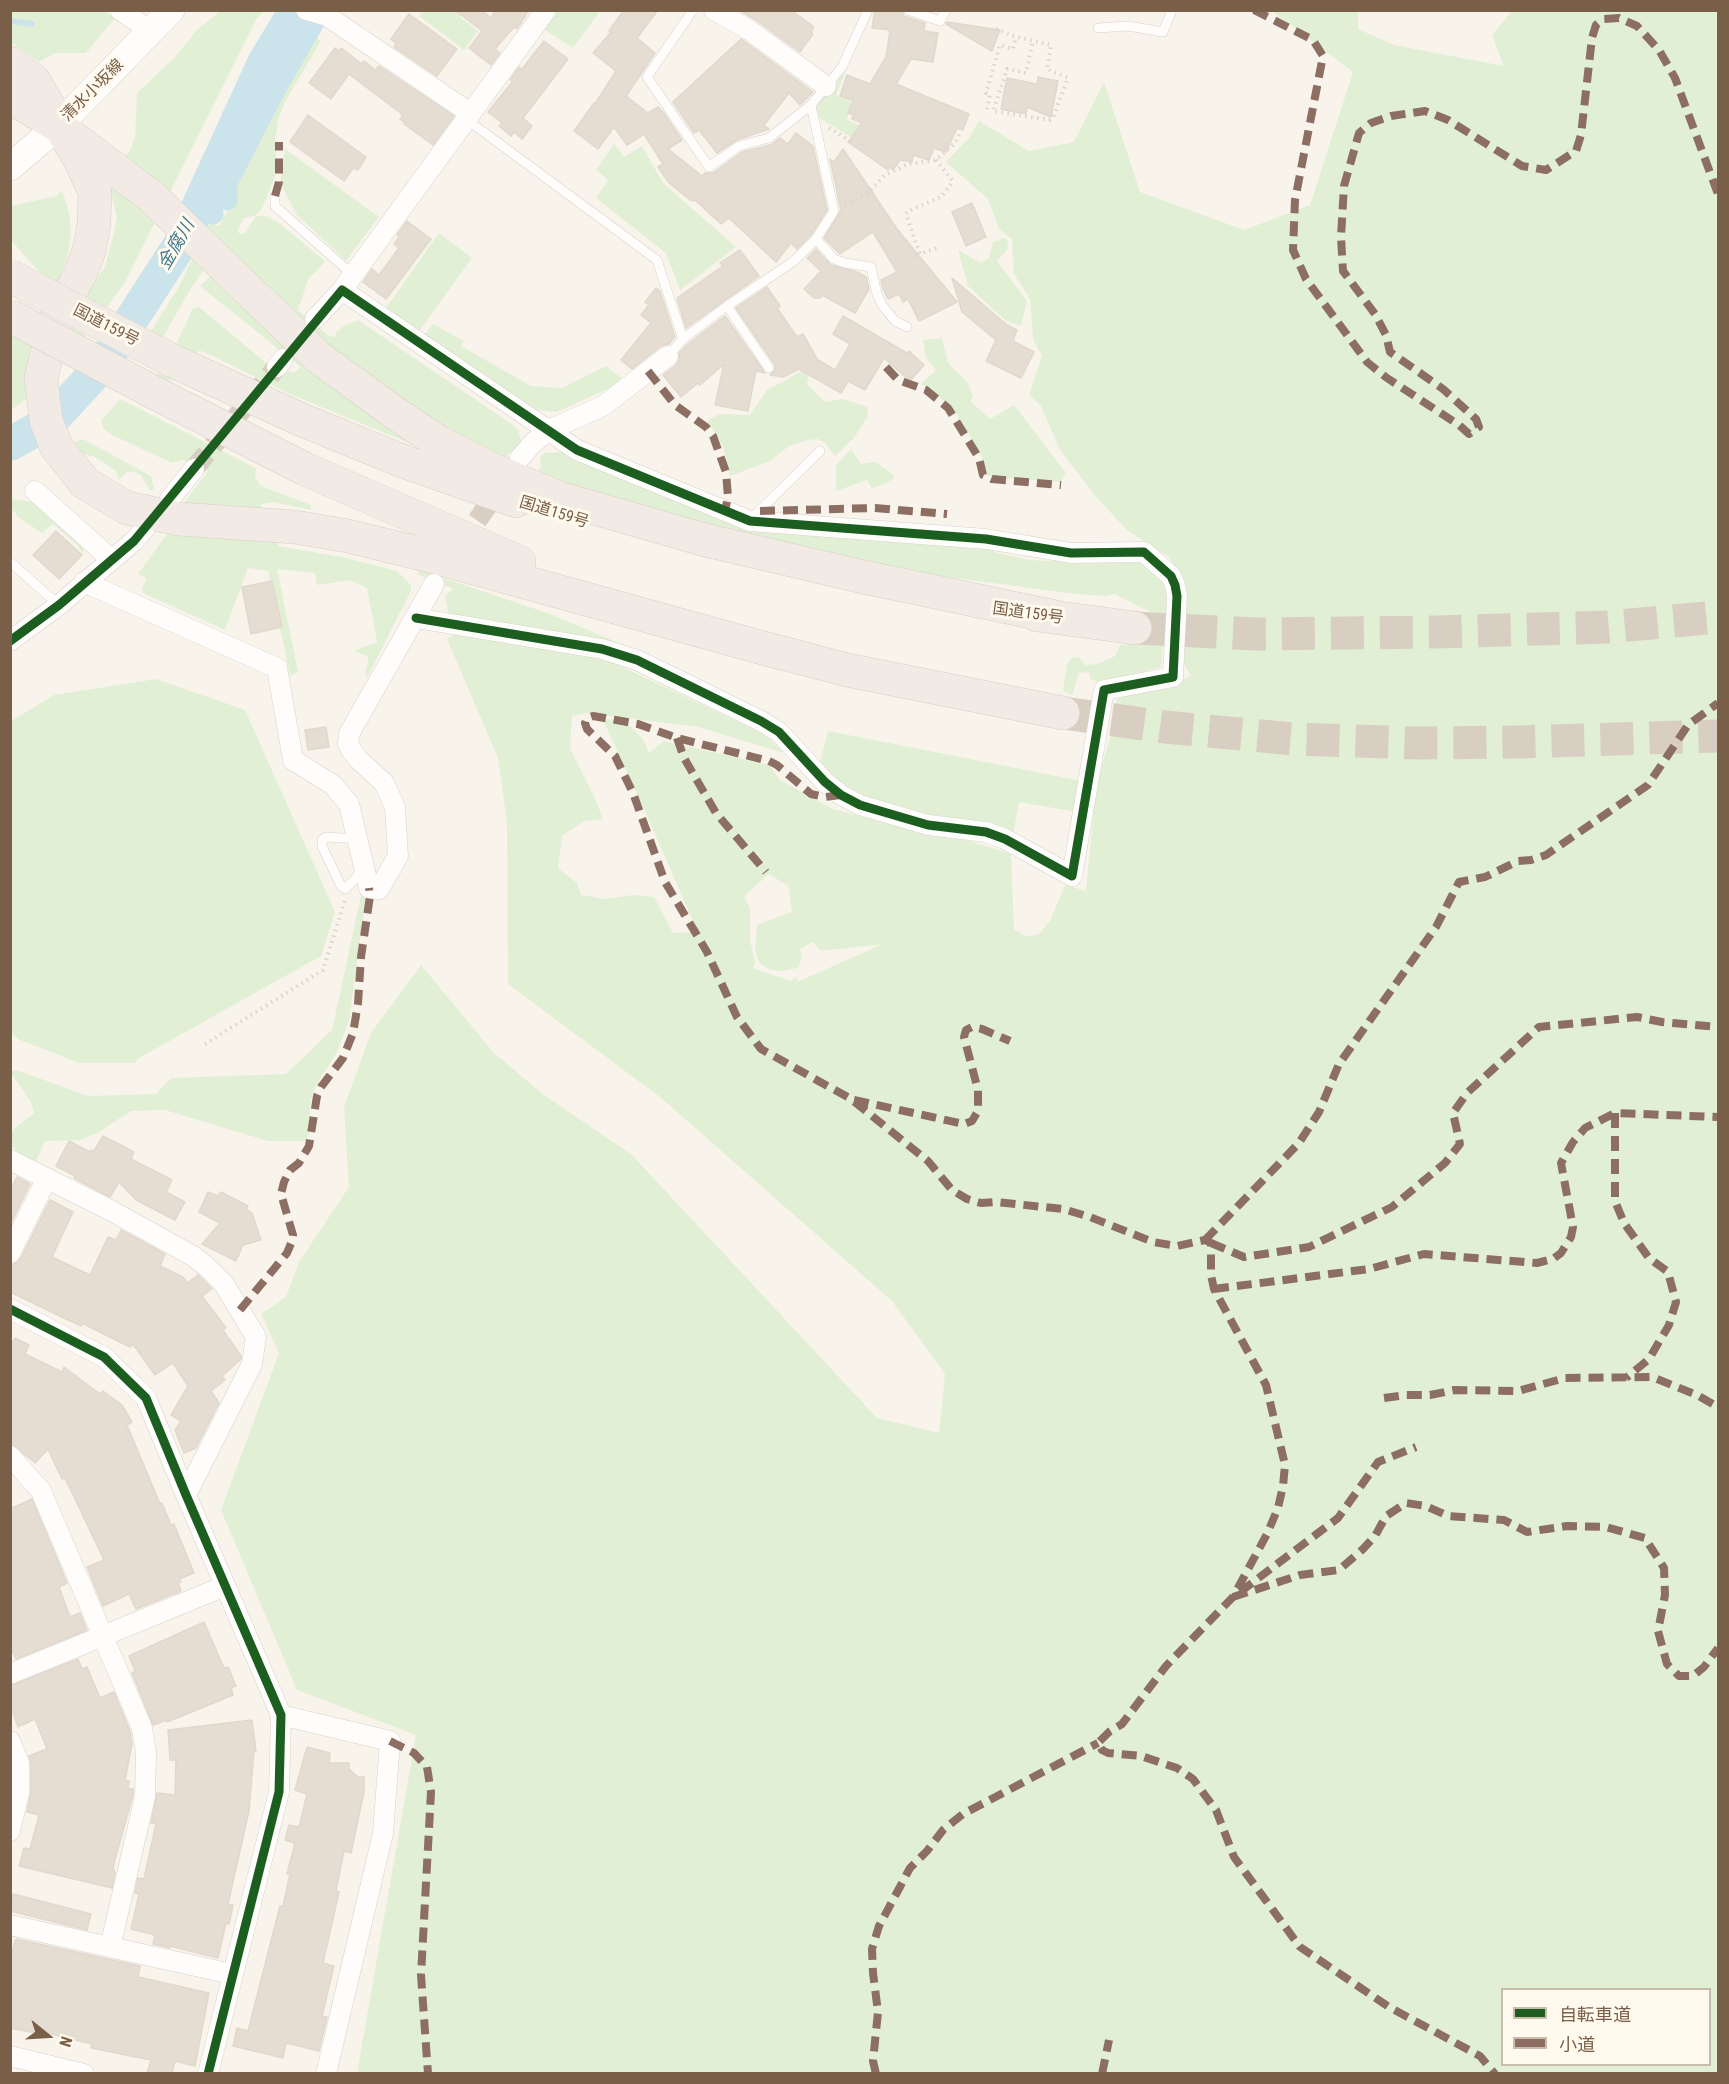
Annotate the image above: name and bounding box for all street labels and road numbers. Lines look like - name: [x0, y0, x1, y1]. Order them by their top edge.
- street label: 清水小坂線: [58, 56, 128, 126]
- street label: 国道159号: [70, 301, 142, 351]
- street label: 国道159号: [517, 493, 591, 533]
- street label: 国道159号: [991, 600, 1065, 628]

